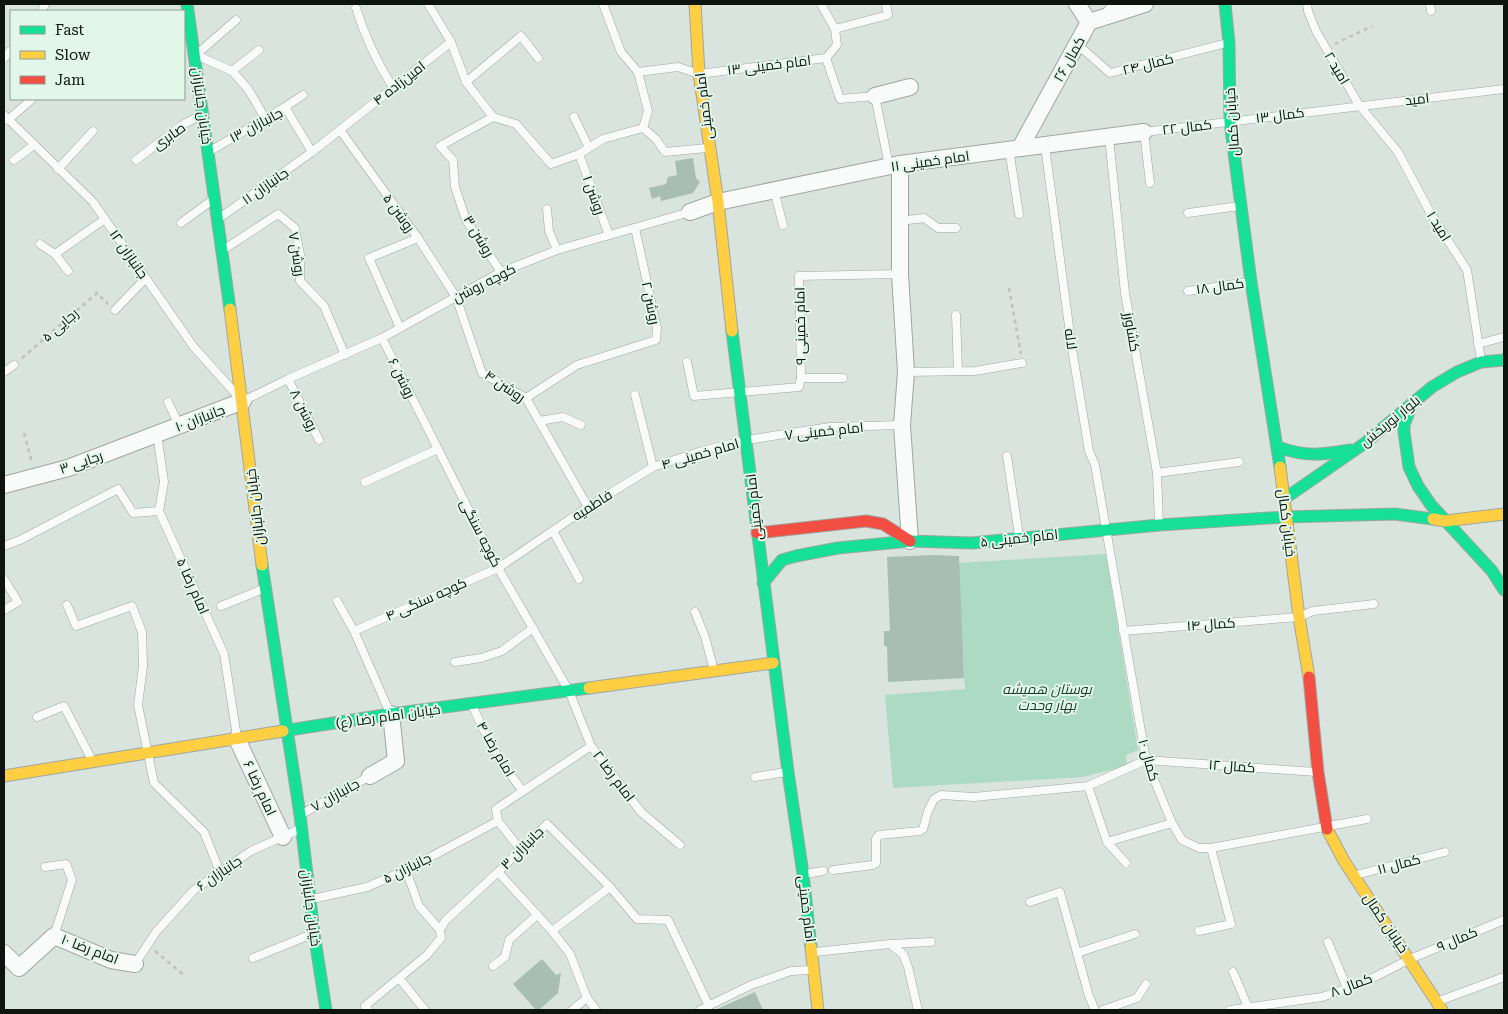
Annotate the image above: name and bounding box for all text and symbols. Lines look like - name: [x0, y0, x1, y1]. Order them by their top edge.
- legend: [10, 10, 185, 100]
- text: Fast: [55, 21, 85, 39]
- street label: کمال ۲۶: [1050, 34, 1089, 85]
- text: Slow: [55, 46, 91, 64]
- street label: امید ۲: [1321, 49, 1353, 87]
- street label: کمال ۲۴: [1121, 50, 1175, 79]
- street label: امام خمینی ۱۳: [726, 52, 812, 80]
- street label: امین‌زاده ۴: [370, 58, 428, 108]
- street label: خیابان جانبازان: [189, 67, 215, 145]
- text: Jam: [55, 71, 85, 89]
- street label: امام خمینی: [692, 72, 718, 140]
- street label: خیابان کمال: [1222, 87, 1243, 157]
- street label: امید: [1404, 90, 1430, 108]
- street label: جانبازان ۱۳: [227, 104, 285, 146]
- street label: کمال ۱۳: [1255, 104, 1305, 127]
- street label: کمال ۲۲: [1161, 116, 1213, 139]
- street label: صابری: [150, 119, 188, 153]
- street label: امام خمینی ۱۱: [890, 148, 971, 176]
- street label: جانبازان ۱۱: [239, 164, 291, 208]
- street label: روشن ۱: [580, 173, 608, 217]
- street label: روشن ۵: [380, 191, 418, 235]
- street label: امید ۱: [1424, 208, 1454, 244]
- street label: روشن ۳: [460, 212, 498, 260]
- street label: جانبازان ۱۲: [106, 227, 152, 281]
- street label: روشن ۷: [286, 231, 308, 277]
- street label: کوچه روشن: [450, 260, 519, 308]
- street label: کمال ۱۸: [1195, 275, 1245, 298]
- street label: روشن ۲: [639, 280, 663, 326]
- street label: امام خمینی ۹: [791, 287, 811, 365]
- street label: رجایی ۵: [39, 305, 81, 345]
- street label: کشاورز: [1120, 310, 1143, 353]
- street label: لاله: [1062, 328, 1080, 350]
- street label: روشن ۶: [385, 355, 419, 401]
- street label: روشن ۴: [482, 367, 528, 405]
- street label: روشن ۸: [287, 386, 321, 434]
- street label: بلوار نوربخش: [1357, 392, 1423, 450]
- street label: جانبازان ۱۰: [173, 401, 227, 435]
- street label: امام خمینی ۷: [784, 419, 864, 445]
- street label: امام خمینی ۴: [659, 435, 741, 475]
- street label: رجایی ۳: [57, 447, 105, 477]
- street label: خیابان جانبازان: [242, 468, 268, 546]
- street label: امام خمینی: [743, 473, 767, 541]
- street label: فاطمیه: [569, 486, 615, 524]
- street label: خیابان کمال: [1274, 488, 1299, 558]
- street label: کوچه سنگی: [455, 496, 505, 571]
- street label: امام خمینی ۵: [979, 526, 1059, 552]
- street label: امام رضا ۵: [172, 555, 212, 617]
- street label: کوچه سنگی ۴: [383, 574, 470, 626]
- street label: کمال ۱۴: [1186, 614, 1236, 635]
- park label: بوستان همیشه بهار وحدت: [1002, 681, 1093, 714]
- street label: خیابان امام رضا (ع): [335, 701, 442, 733]
- street label: امام رضا ۴: [472, 718, 518, 781]
- street label: کمال ۱۰: [1134, 737, 1163, 783]
- street label: امام رضا ۲: [588, 747, 638, 806]
- street label: کمال ۱۲: [1208, 756, 1256, 777]
- street label: امام رضا ۶: [239, 758, 280, 819]
- street label: جانبازان ۷: [308, 775, 362, 815]
- street label: جانبازان ۳: [497, 823, 547, 873]
- street label: جانبازان ۵: [380, 849, 434, 887]
- street label: کمال ۱۱: [1376, 851, 1423, 878]
- street label: جانبازان ۶: [193, 852, 245, 894]
- street label: خیابان جانبازان: [298, 869, 324, 947]
- street label: امام خمینی: [793, 875, 819, 943]
- street label: خیابان کمال: [1359, 890, 1412, 956]
- street label: کمال ۹: [1434, 923, 1480, 956]
- street label: امام رضا ۱۰: [58, 931, 121, 969]
- street label: کمال ۸: [1328, 970, 1375, 1001]

